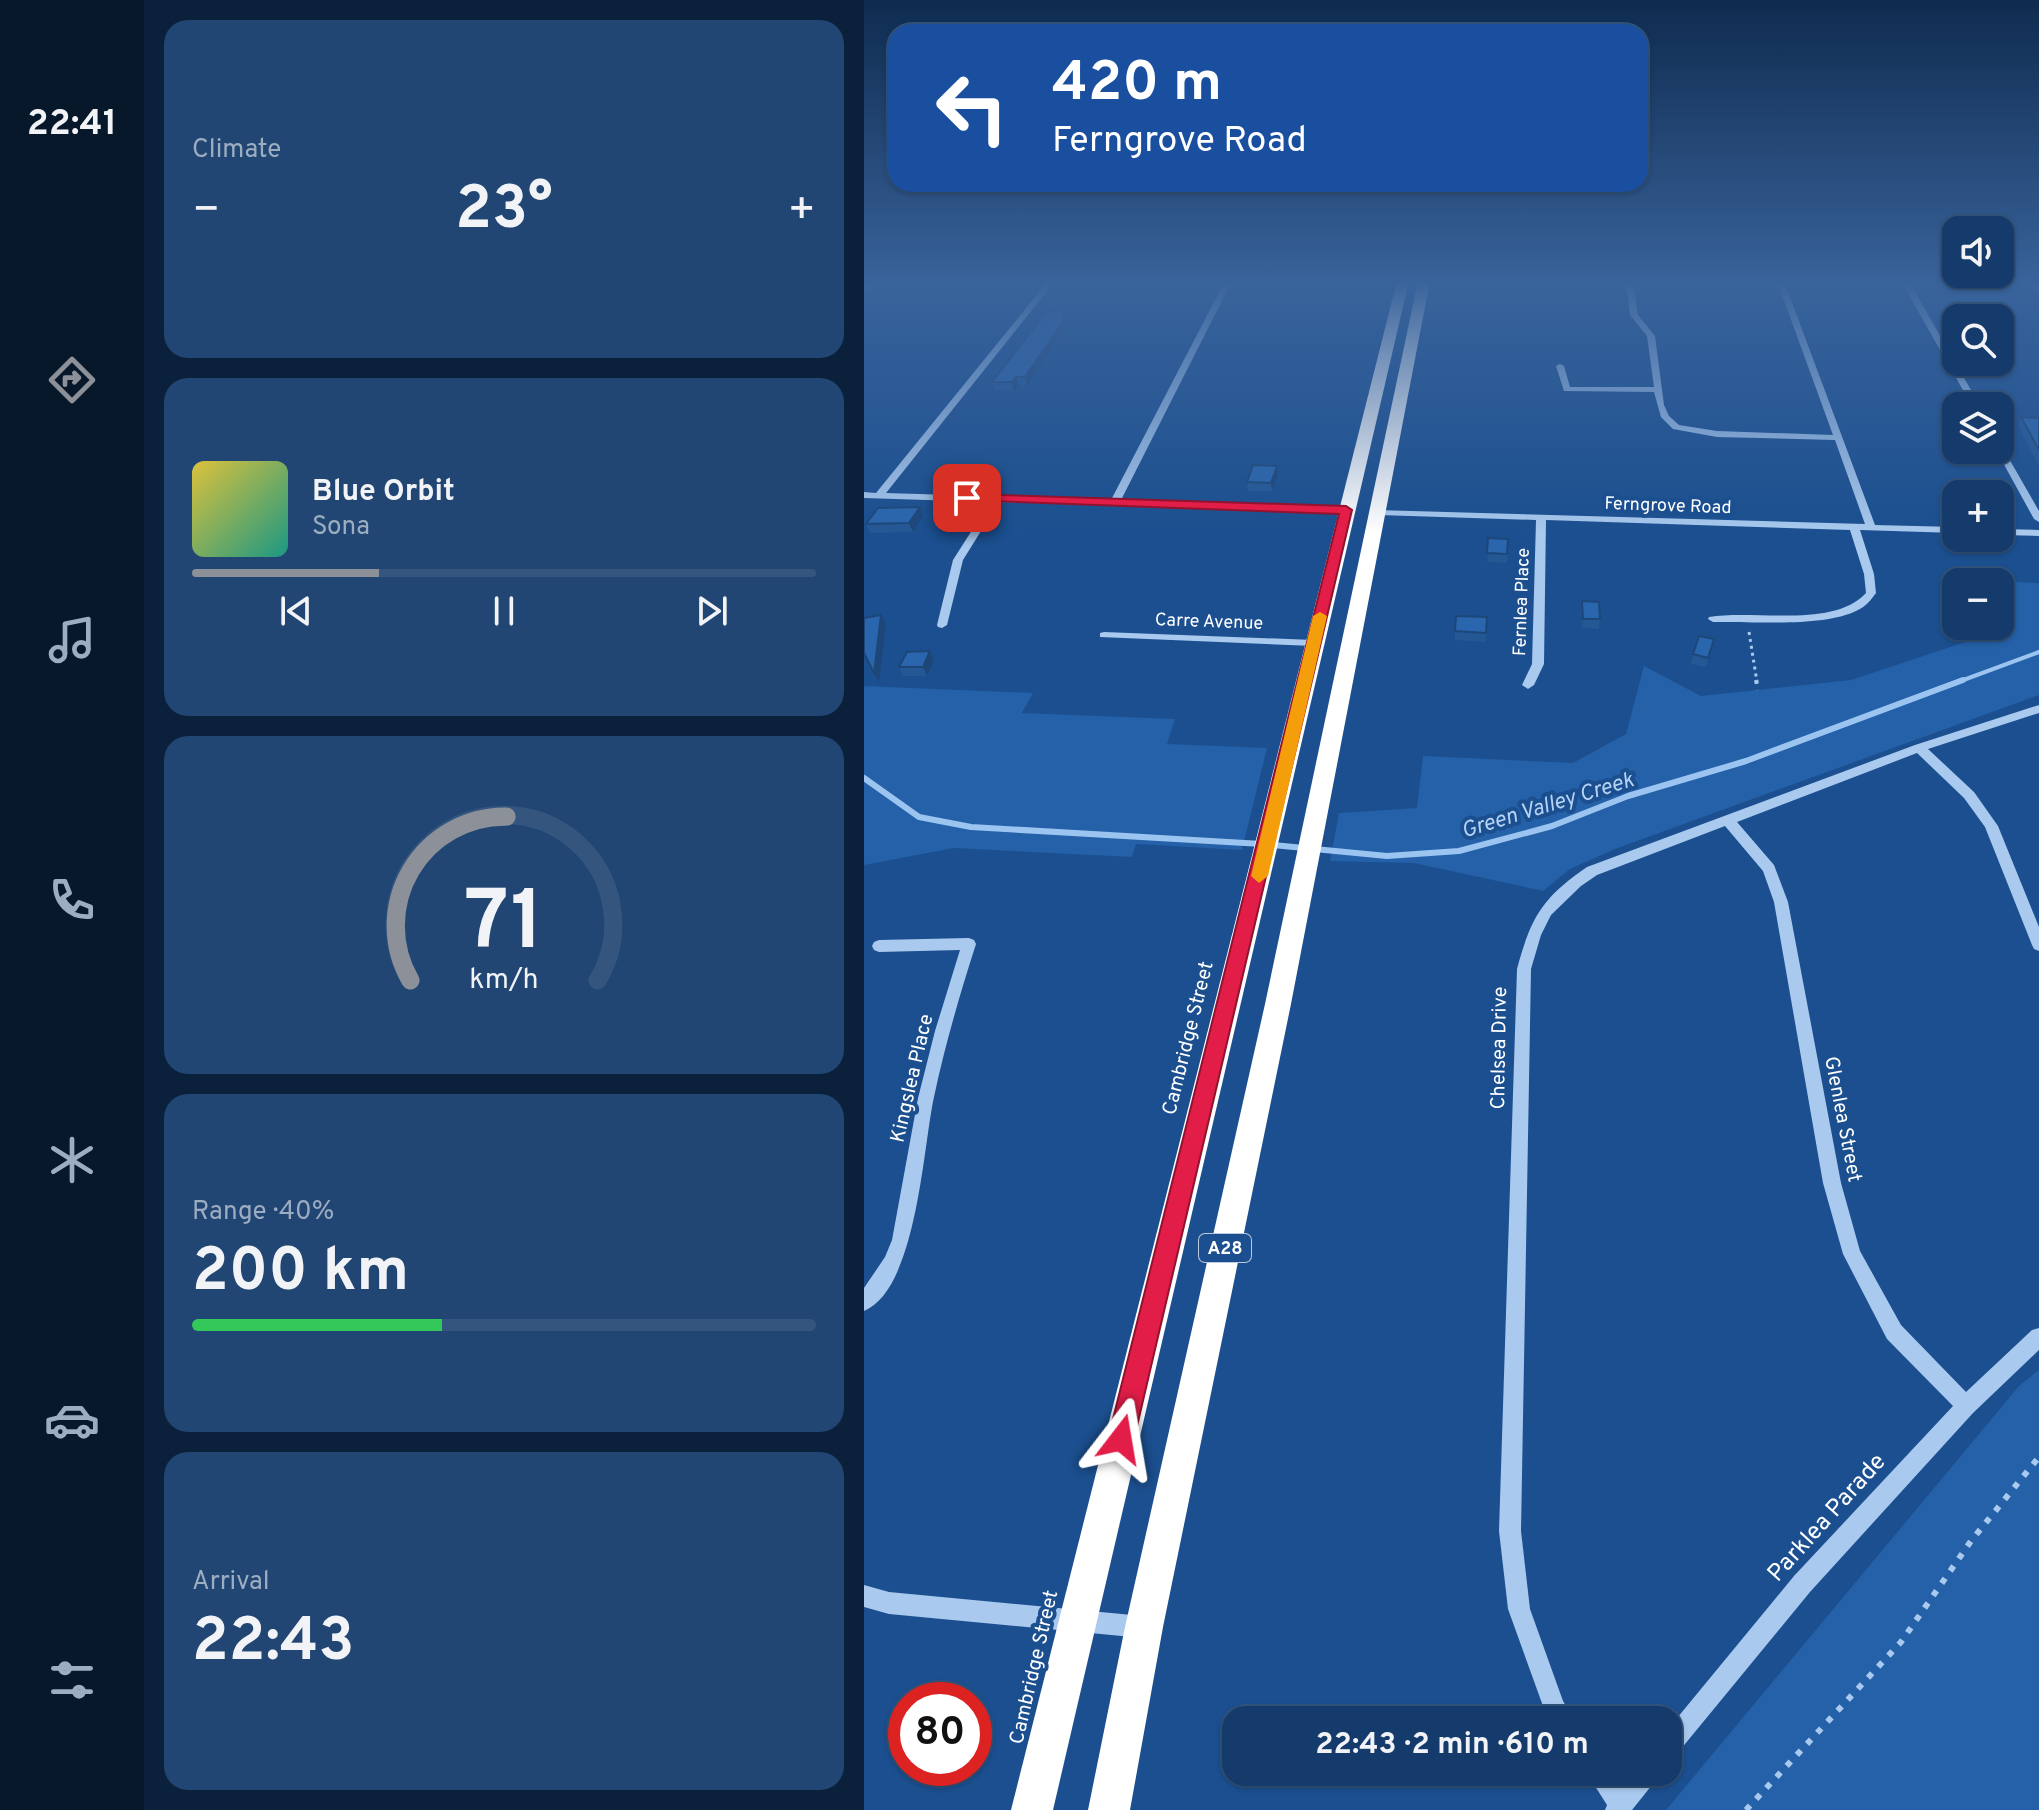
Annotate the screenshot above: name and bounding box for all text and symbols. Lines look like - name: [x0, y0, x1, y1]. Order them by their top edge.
- text: 420 m: [1052, 50, 1222, 120]
- icon: left: [920, 56, 1024, 160]
- text: 22:41: [27, 102, 117, 148]
- text: Ferngrove Road: [1052, 119, 1307, 165]
- text: Climate: [192, 134, 281, 167]
- text: 23°: [455, 174, 553, 250]
- text: −: [192, 184, 220, 240]
- text: +: [788, 184, 816, 240]
- map controls: [1942, 216, 2014, 640]
- button: sound: [1942, 216, 2014, 288]
- button: search: [1942, 304, 2014, 376]
- icon: directions: [44, 352, 100, 408]
- button: layers: [1942, 392, 2014, 464]
- pin: [933, 464, 1001, 532]
- text: Blue Orbit: [312, 474, 455, 511]
- icon: arrive: [945, 476, 989, 520]
- button: +: [1942, 480, 2014, 552]
- street label: Ferngrove Road: [1604, 493, 1732, 520]
- text: Sona: [312, 511, 370, 544]
- street label: Fernlea Place: [1509, 548, 1536, 657]
- button: −: [1942, 568, 2014, 640]
- icon: previous: [274, 589, 318, 633]
- icon: pause: [482, 589, 526, 633]
- icon: next: [690, 589, 734, 633]
- street label: Carre Avenue: [1154, 609, 1263, 636]
- icon: music: [44, 612, 100, 668]
- water label: Green Valley Creek: [1458, 767, 1638, 845]
- icon: phone: [44, 872, 100, 928]
- text: 71: [464, 874, 544, 979]
- street label: Cambridge Street: [1157, 959, 1221, 1118]
- text: km/h: [469, 963, 539, 999]
- street label: Chelsea Drive: [1486, 986, 1514, 1110]
- street label: Kingslea Place: [886, 1012, 940, 1145]
- street label: Glenlea Street: [1817, 1054, 1867, 1184]
- icon: climate: [44, 1132, 100, 1188]
- text: Range · 40%: [192, 1196, 334, 1229]
- road number: A28: [1199, 1234, 1251, 1262]
- text: 200 km: [192, 1236, 409, 1312]
- icon: car: [44, 1392, 100, 1448]
- position arrow: [1079, 1397, 1163, 1481]
- street label: Parklea Parade: [1762, 1448, 1893, 1589]
- text: Arrival: [192, 1566, 270, 1599]
- street label: Cambridge Street: [1005, 1588, 1065, 1747]
- text: 22:43: [192, 1606, 354, 1682]
- icon: filters: [44, 1652, 100, 1708]
- speed limit sign: 80: [888, 1682, 992, 1786]
- text: 22:43 · 2 min · 610 m: [1315, 1727, 1589, 1764]

